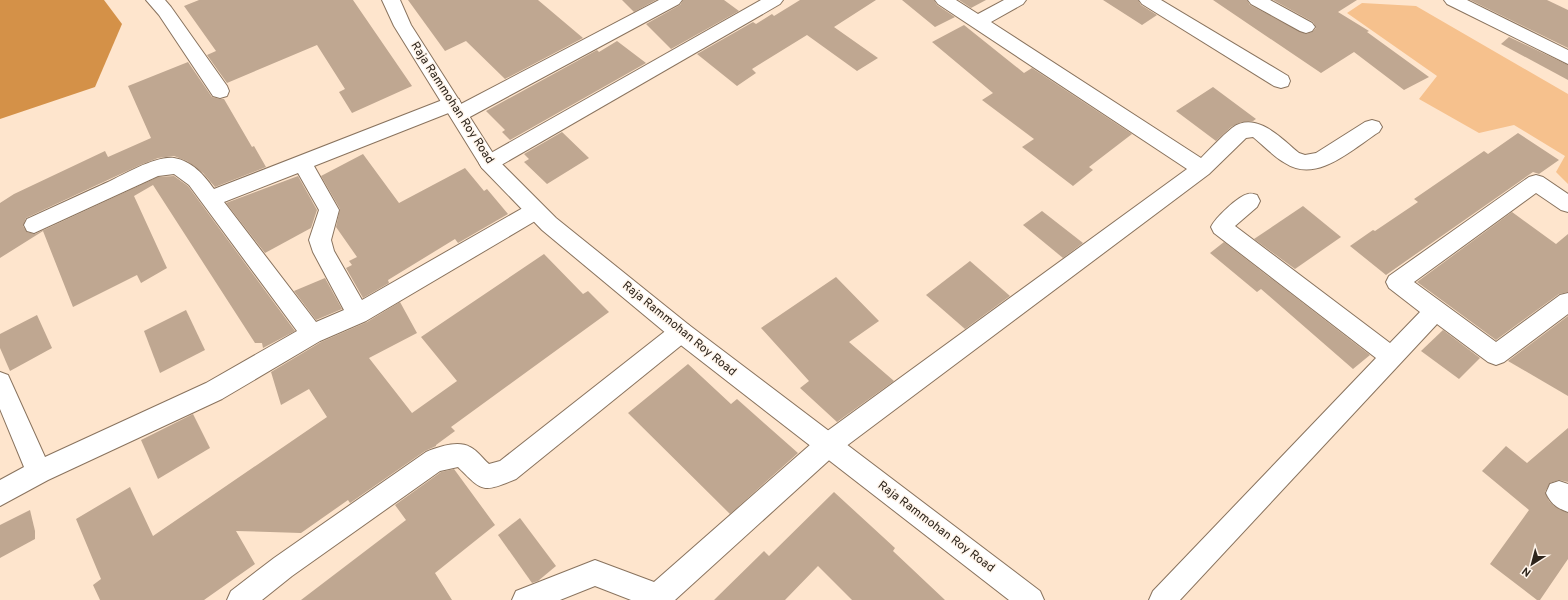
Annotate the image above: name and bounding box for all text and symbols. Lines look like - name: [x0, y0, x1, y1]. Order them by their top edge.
- street label: Raja Rammohan Roy Road: [406, 39, 498, 167]
- street label: Raja Rammohan Roy Road: [619, 278, 739, 380]
- street label: Raja Rammohan Roy Road: [874, 478, 998, 576]
- north arrow: [1512, 544, 1552, 584]
- text: N: [1519, 563, 1534, 579]

